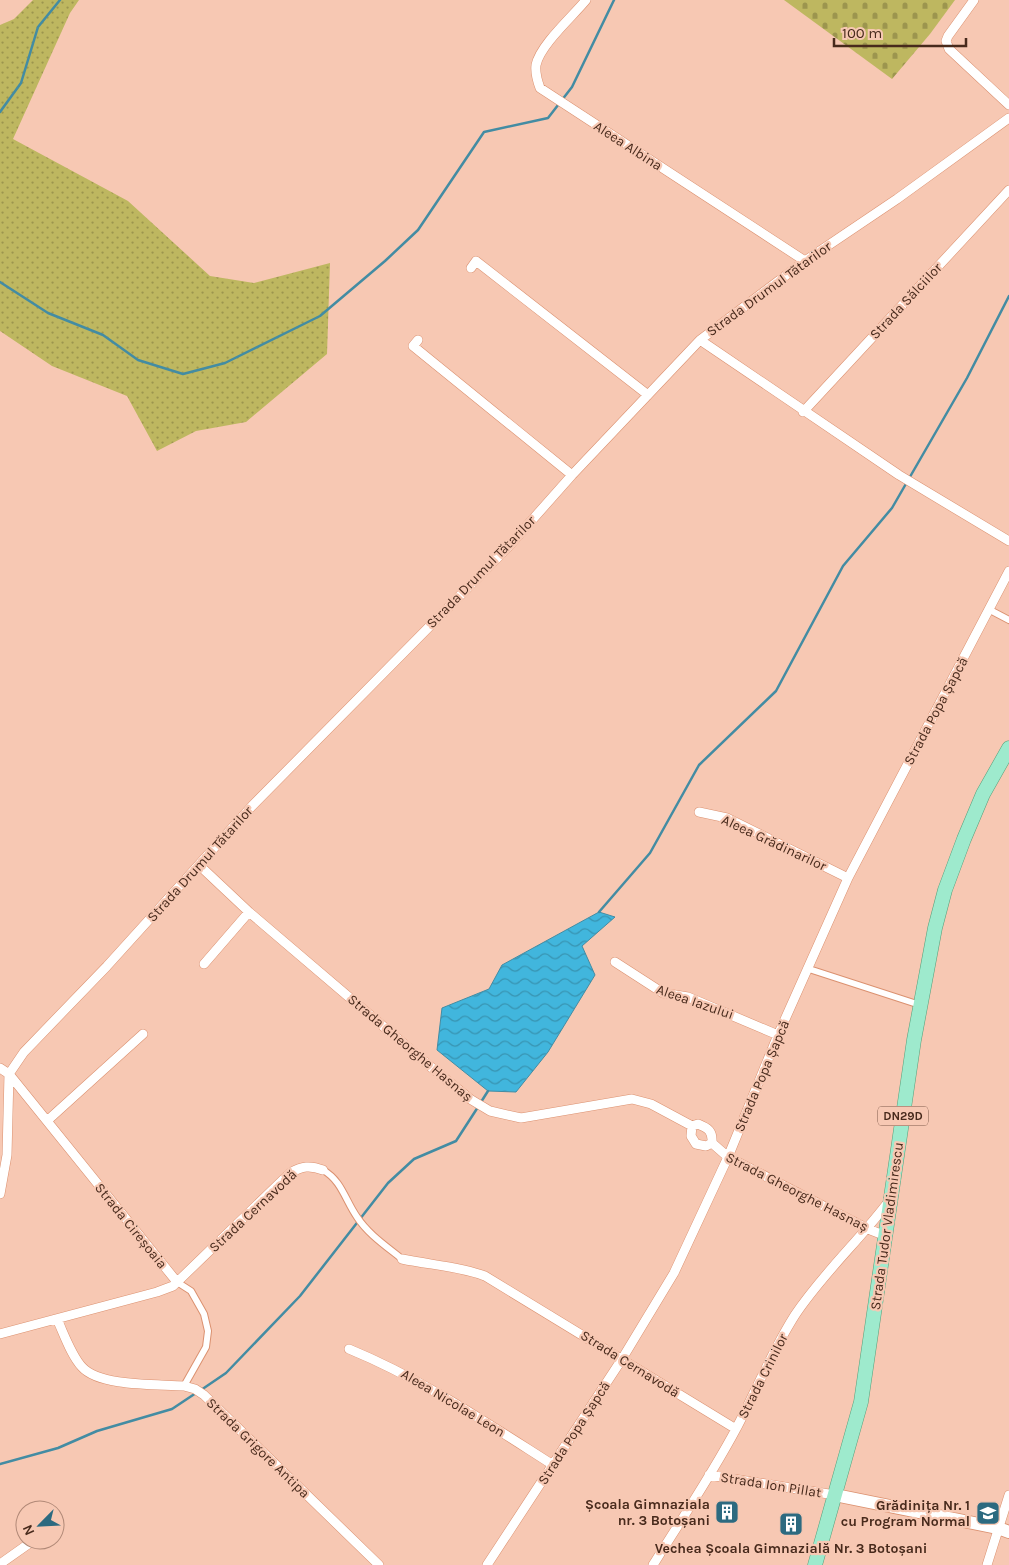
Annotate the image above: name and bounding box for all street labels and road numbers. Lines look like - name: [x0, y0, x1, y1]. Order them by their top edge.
- street label: Aleea Albina: [591, 118, 665, 174]
- street label: Strada Drumul Tătarilor: [703, 238, 835, 340]
- street label: Strada Sălciilor: [866, 259, 946, 343]
- street label: Strada Drumul Tătarilor: [423, 512, 540, 632]
- street label: Strada Popa Șapcă: [900, 654, 972, 768]
- street label: Strada Drumul Tătarilor: [144, 802, 257, 925]
- street label: Aleea Grădinarilor: [719, 811, 830, 875]
- street label: Aleea Iazului: [654, 981, 736, 1023]
- street label: Strada Gheorghe Hasnaș: [344, 991, 476, 1105]
- street label: Strada Popa Șapcă: [731, 1018, 793, 1134]
- road number: DN29D: [878, 1106, 928, 1126]
- street label: Strada Tudor Vladimirescu: [867, 1141, 907, 1311]
- street label: Strada Gheorghe Hasnaș: [723, 1149, 871, 1235]
- street label: Strada Cernavodă: [206, 1166, 300, 1256]
- street label: Strada Cireșoaia: [91, 1180, 171, 1272]
- street label: Strada Cernavodă: [577, 1327, 683, 1401]
- street label: Strada Crinilor: [734, 1330, 792, 1421]
- street label: Aleea Nicolae Leon: [398, 1365, 508, 1441]
- street label: Strada Popa Șapcă: [534, 1378, 614, 1488]
- street label: Strada Grigore Antipa: [203, 1394, 313, 1502]
- street label: Strada Ion Pillat: [719, 1469, 823, 1501]

